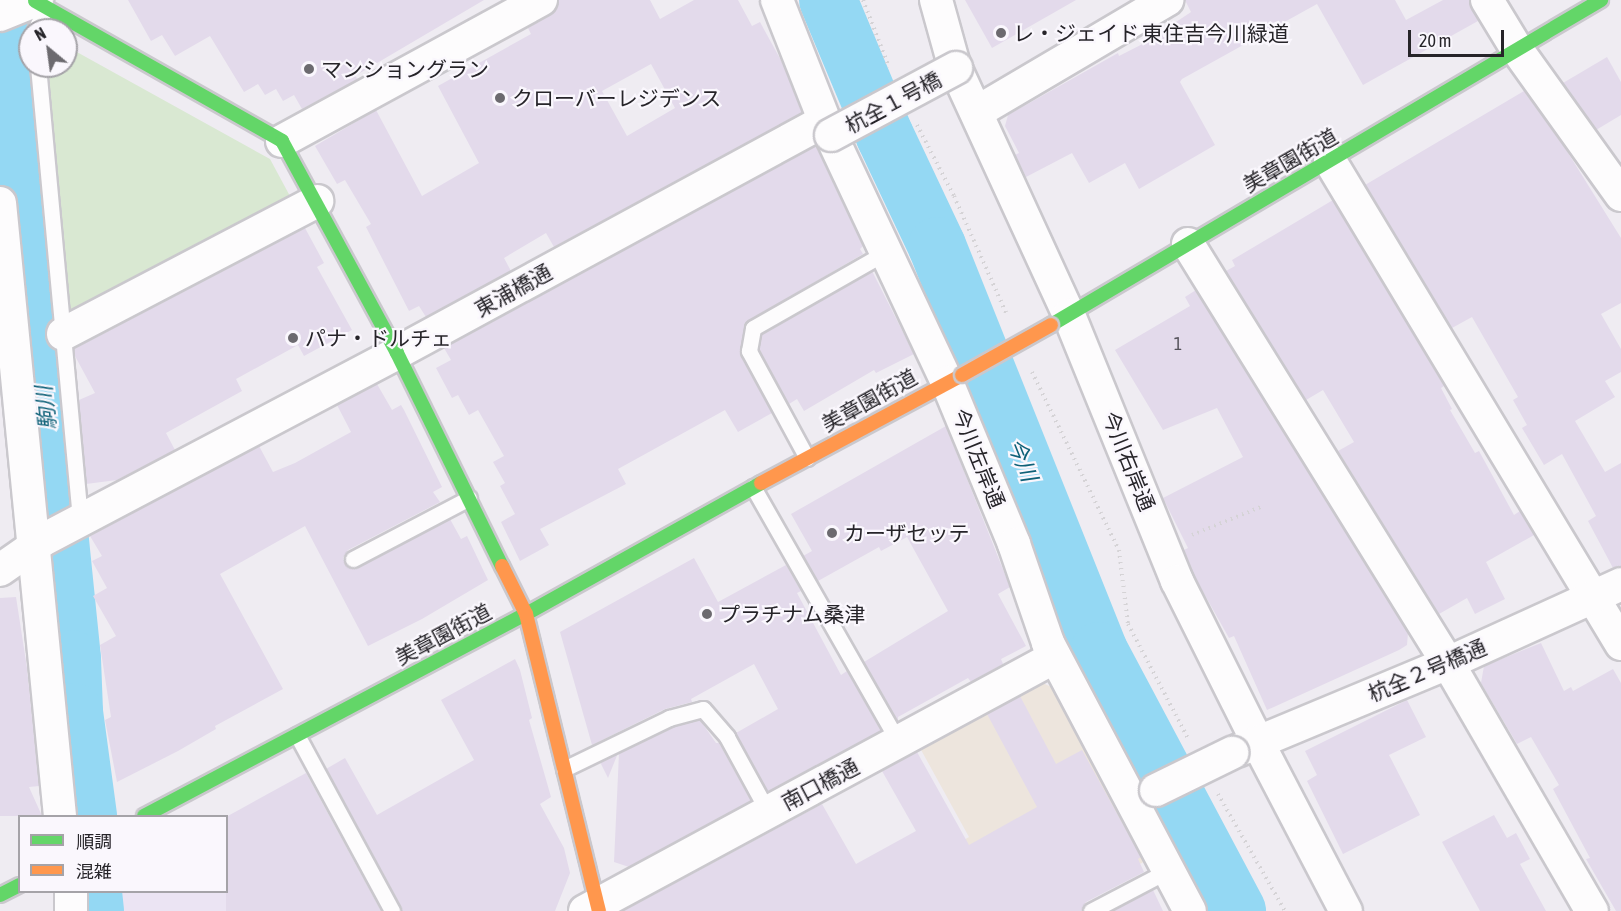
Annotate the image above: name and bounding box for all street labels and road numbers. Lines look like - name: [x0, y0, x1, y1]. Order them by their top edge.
- street label: 杭全１号橋: [841, 66, 945, 138]
- street label: 美章園街道: [1238, 123, 1342, 197]
- street label: 東浦橋通: [470, 259, 556, 321]
- street label: 美章園街道: [817, 364, 921, 436]
- street label: 今川左岸通: [948, 405, 1010, 511]
- street label: 今川右岸通: [1098, 408, 1160, 514]
- street label: 美章園街道: [391, 598, 495, 670]
- street label: 杭全２号橋通: [1364, 634, 1490, 706]
- street label: 南口橋通: [777, 753, 863, 815]

